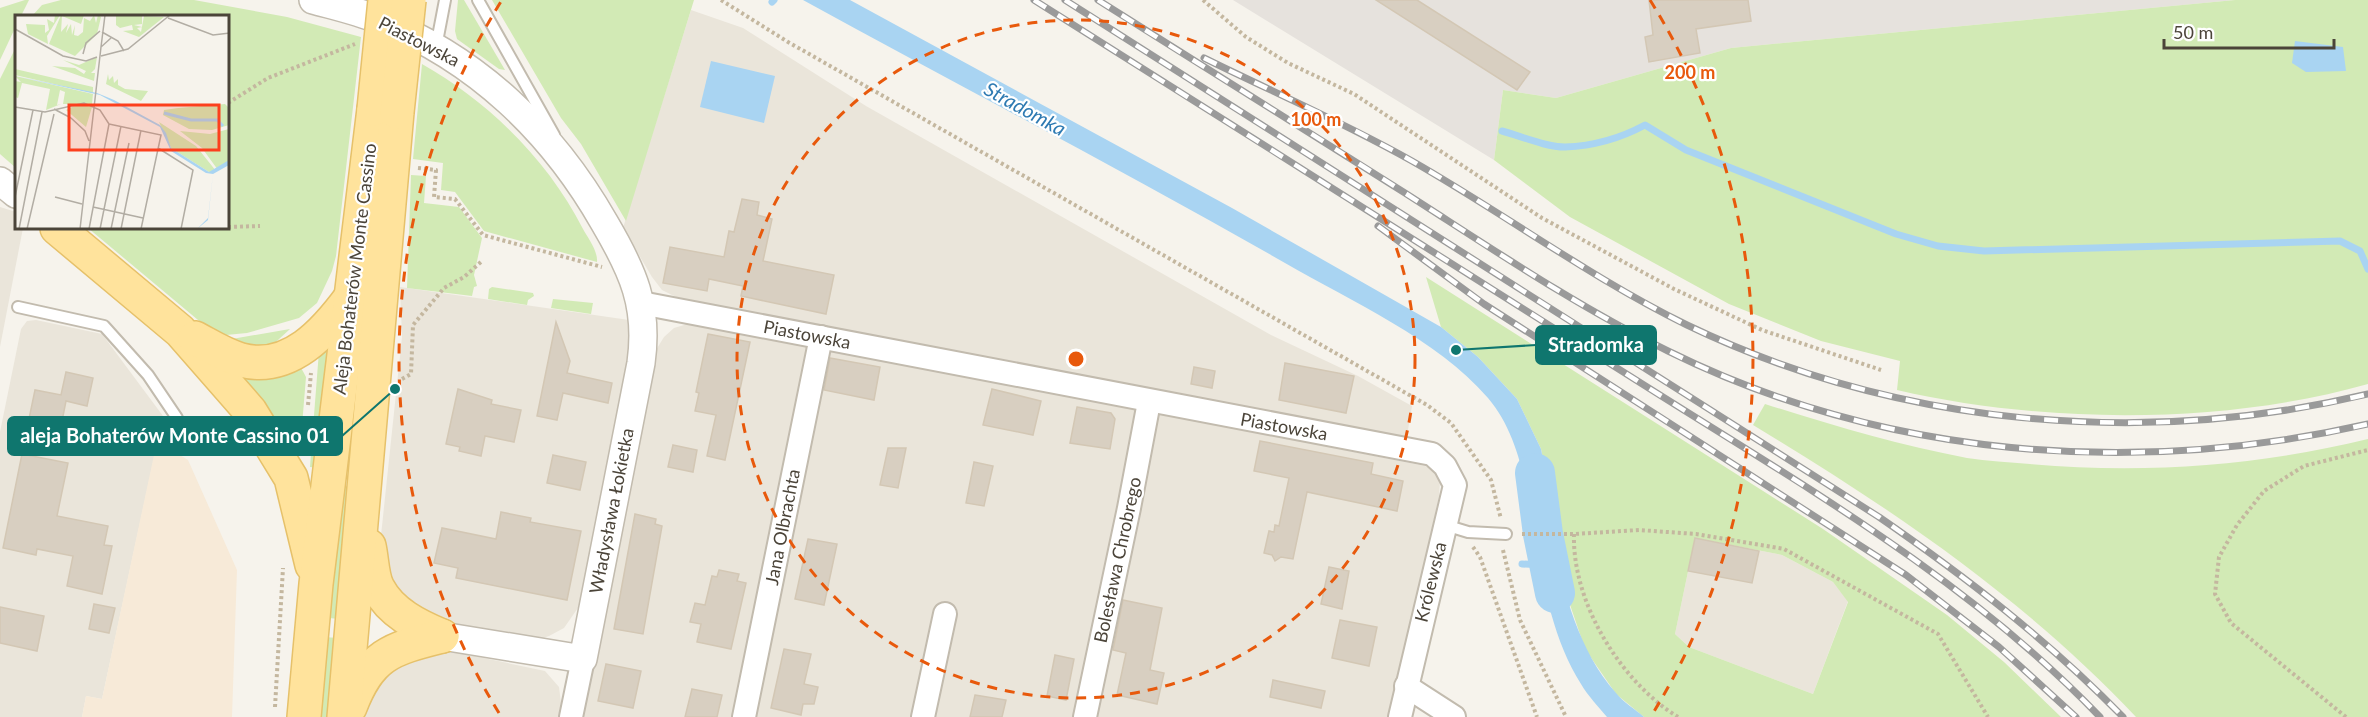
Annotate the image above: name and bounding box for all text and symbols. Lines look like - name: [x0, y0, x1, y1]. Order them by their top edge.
- street label: Piastowska: [375, 11, 464, 71]
- scale bar: [2164, 12, 2334, 50]
- inset map: [15, 15, 230, 230]
- text: 50 m: [2173, 21, 2213, 43]
- text: 200 m: [1665, 61, 1715, 83]
- water label: Stradomka: [981, 76, 1070, 140]
- text: 100 m: [1291, 108, 1341, 130]
- street label: Aleja Bohaterów Monte Cassino: [328, 142, 380, 396]
- street label: Piastowska: [762, 315, 853, 353]
- callout: Stradomka: [1536, 326, 1656, 364]
- text: Stradomka: [1548, 332, 1644, 356]
- centre of rings: [1066, 349, 1086, 369]
- street label: Piastowska: [1239, 408, 1330, 445]
- callout: aleja Bohaterów Monte Cassino 01: [8, 417, 342, 455]
- text: aleja Bohaterów Monte Cassino 01: [20, 423, 330, 447]
- street label: Władysława Łokietka: [584, 426, 638, 596]
- street label: Jana Olbrachta: [760, 467, 804, 587]
- street label: Bolesława Chrobrego: [1089, 475, 1145, 645]
- street label: Królewska: [1409, 539, 1451, 624]

